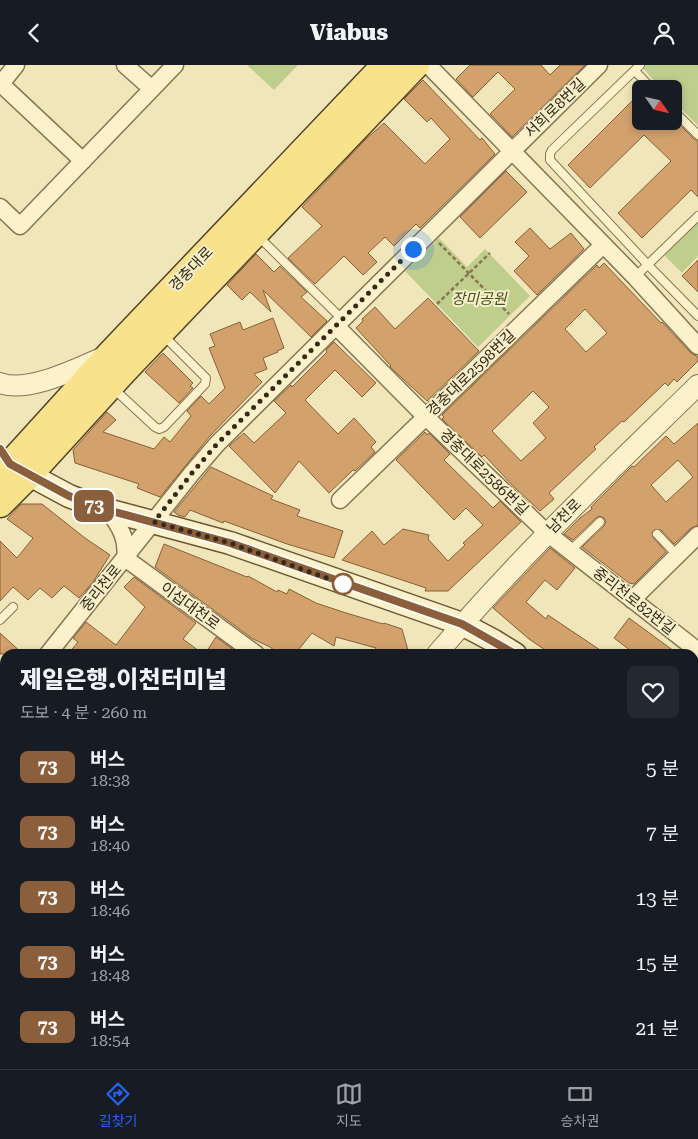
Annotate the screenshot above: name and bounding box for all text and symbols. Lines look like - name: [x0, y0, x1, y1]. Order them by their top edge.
- icon: back: [20, 19, 48, 47]
- icon: person: [650, 19, 678, 47]
- text: Viabus: [310, 20, 388, 45]
- street label: 서희로8번길: [521, 75, 589, 141]
- north arrow: [632, 80, 682, 130]
- map controls: [632, 80, 682, 130]
- your location: [401, 237, 426, 262]
- street label: 경충대로: [165, 243, 217, 295]
- park label: 장미공원: [451, 290, 508, 308]
- street label: 경충대로2598번길: [423, 326, 519, 420]
- street label: 경충대로2586번길: [436, 425, 532, 519]
- line badge: 73: [72, 490, 116, 522]
- text: 73: [84, 495, 104, 516]
- street label: 남천로: [543, 495, 585, 537]
- street label: 중리천로: [77, 561, 125, 615]
- street label: 중리천로82번길: [589, 563, 679, 639]
- unlabelled marker: [332, 573, 354, 595]
- street label: 이섭대천로: [157, 578, 223, 634]
- text: 제일은행.이천터미널: [20, 666, 227, 694]
- button: heart: [627, 666, 679, 718]
- text: 도보 · 4 분 · 260 m: [20, 703, 147, 722]
- text: 버스: [90, 748, 125, 771]
- text: 73: [37, 756, 58, 777]
- text: 5 분: [646, 757, 679, 780]
- text: 18:38: [90, 771, 130, 790]
- text: 버스: [90, 813, 125, 836]
- text: 73: [37, 821, 58, 842]
- text: 7 분: [646, 822, 679, 845]
- text: 18:40: [90, 836, 130, 855]
- text: 버스: [90, 878, 125, 901]
- text: 73: [37, 886, 58, 907]
- text: 13 분: [635, 887, 679, 910]
- text: 18:46: [90, 901, 130, 920]
- text: 버스: [90, 943, 125, 966]
- text: 73: [37, 951, 58, 972]
- text: 15 분: [635, 952, 679, 975]
- text: 18:48: [90, 966, 130, 985]
- text: 버스: [90, 1008, 125, 1031]
- text: 73: [37, 1016, 58, 1037]
- text: 21 분: [635, 1017, 679, 1040]
- text: 18:54: [90, 1031, 130, 1050]
- tab: 길찾기: [99, 1080, 137, 1130]
- tab: 지도: [335, 1080, 363, 1130]
- tab: 승차권: [561, 1080, 599, 1130]

